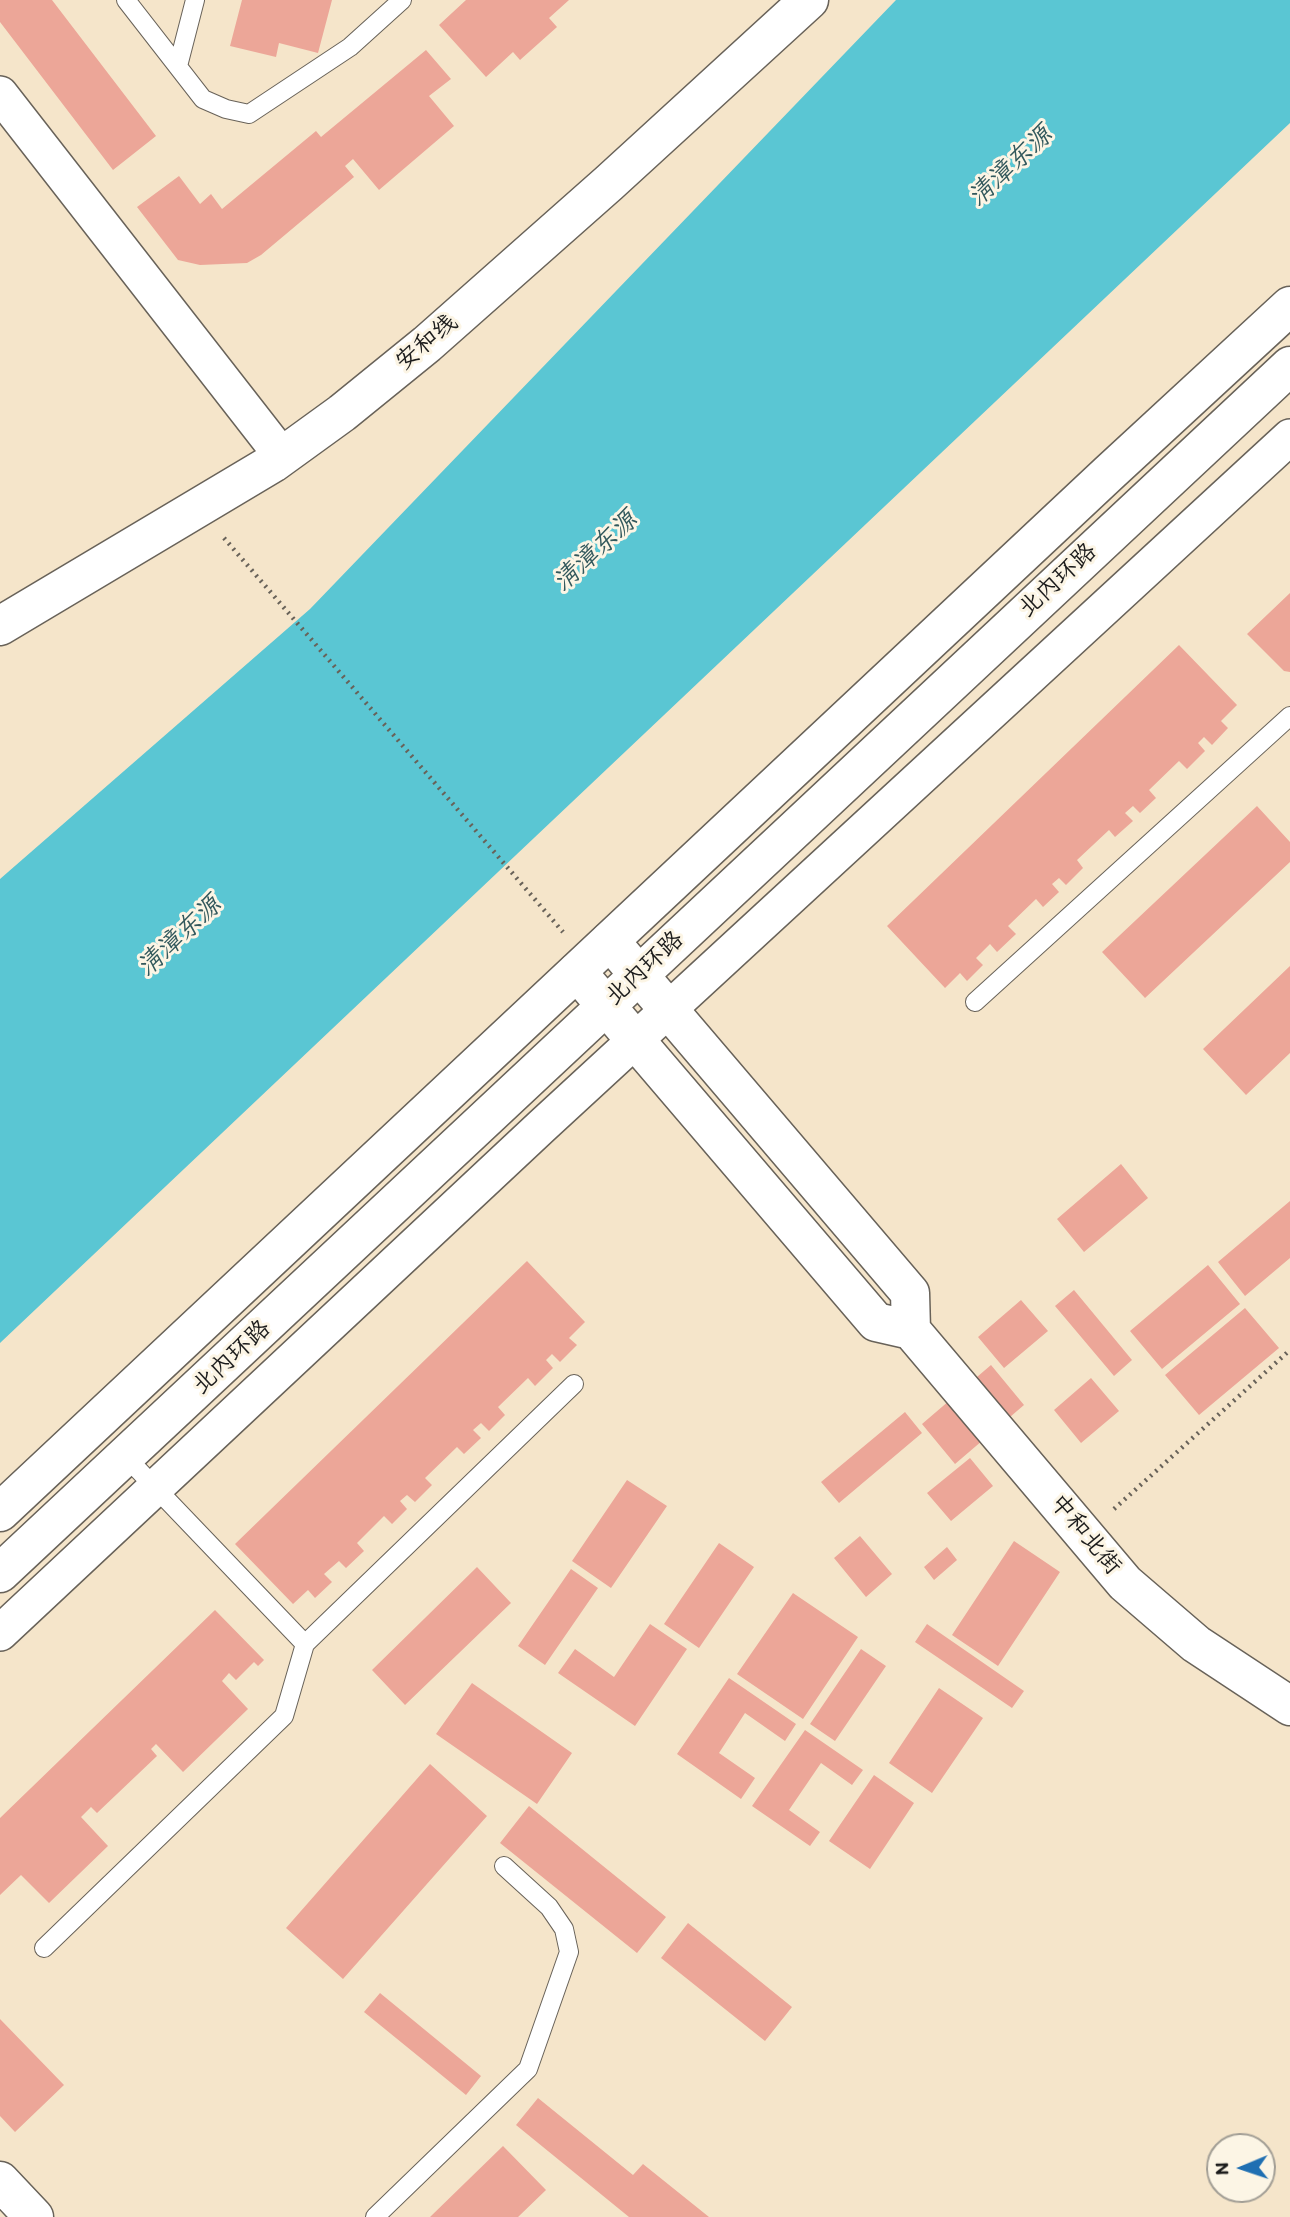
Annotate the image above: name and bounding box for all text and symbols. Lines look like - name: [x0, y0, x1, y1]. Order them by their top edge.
- water label: 清漳东源: [962, 120, 1060, 214]
- street label: 安和线: [390, 309, 464, 377]
- water label: 清漳东源: [547, 505, 645, 599]
- street label: 北内环路: [1013, 538, 1103, 624]
- water label: 清漳东源: [131, 890, 229, 984]
- street label: 北内环路: [600, 926, 690, 1012]
- street label: 北内环路: [187, 1315, 277, 1401]
- street label: 中和北街: [1043, 1489, 1127, 1581]
- north arrow: [1206, 2133, 1276, 2203]
- text: N: [1210, 2162, 1233, 2175]

